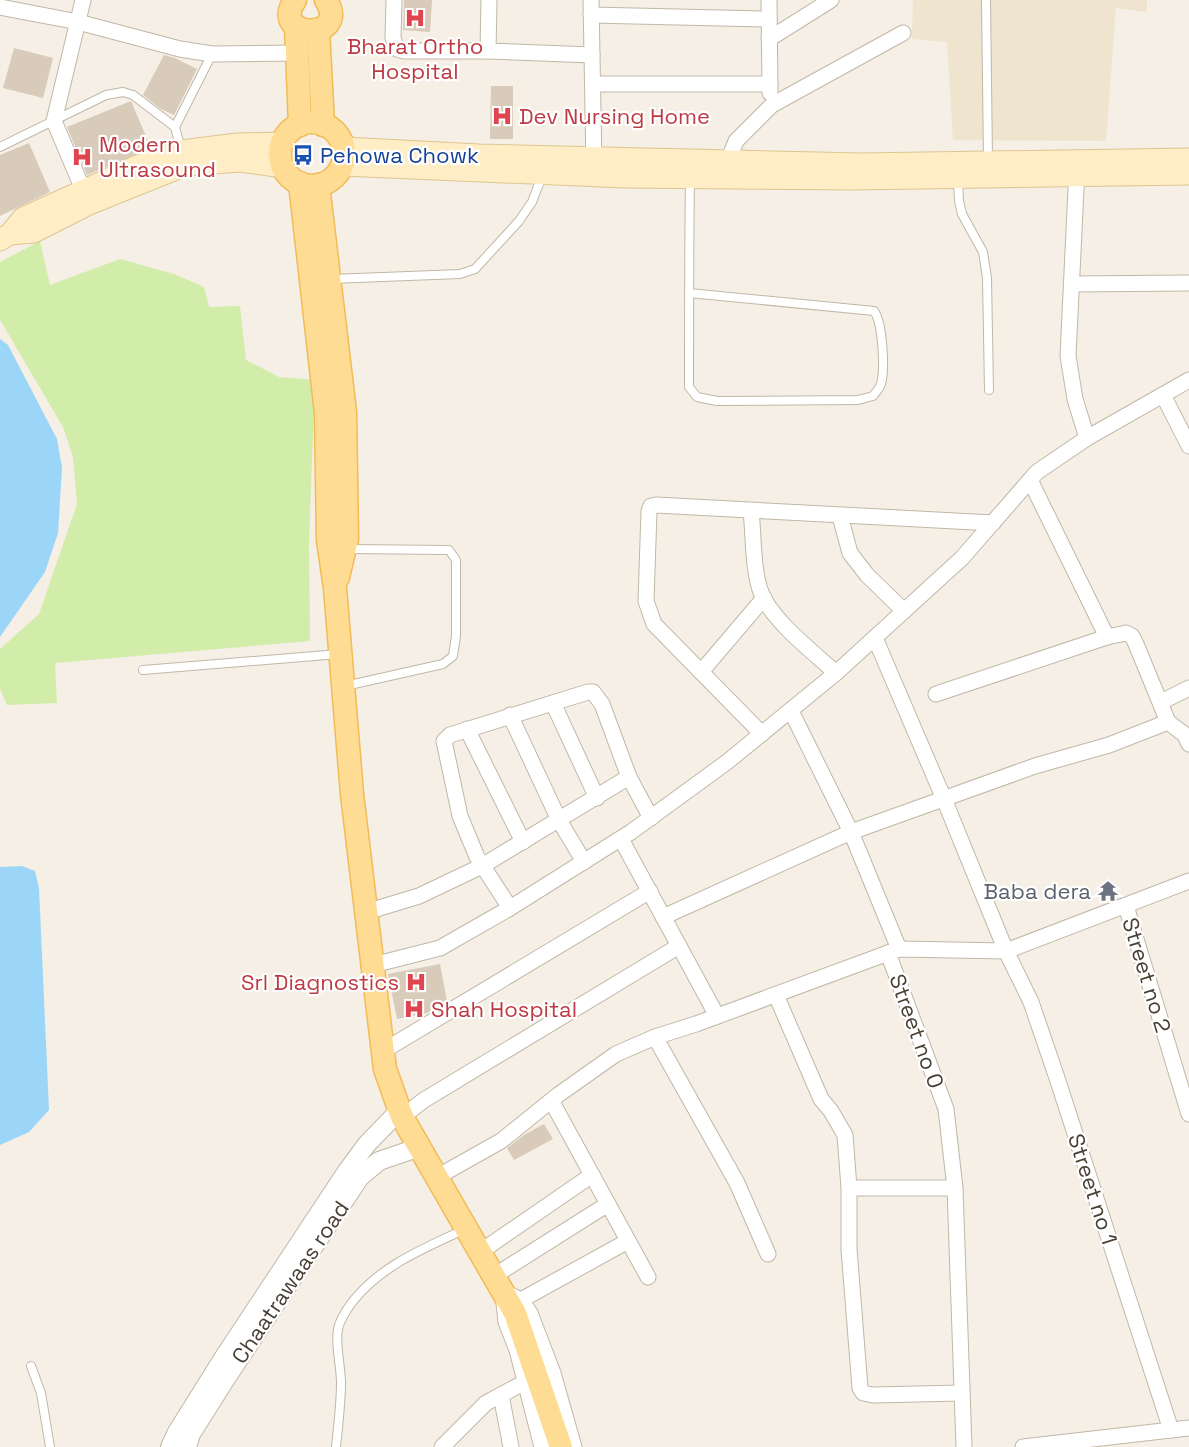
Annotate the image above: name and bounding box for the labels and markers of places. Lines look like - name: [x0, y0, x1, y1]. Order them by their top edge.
- hospital icon: Bharat Ortho Hospital: [403, 6, 427, 30]
- place label: Bharat Ortho Hospital: [347, 32, 483, 85]
- place label: Dev Nursing Home: [519, 102, 710, 130]
- hospital icon: Dev Nursing Home: [490, 104, 514, 128]
- place label: Modern Ultrasound: [99, 130, 216, 183]
- place label: Pehowa Chowk: [320, 141, 479, 169]
- bus stop icon: Pehowa Chowk: [291, 143, 315, 167]
- hospital icon: Modern Ultrasound: [70, 145, 94, 169]
- place label: Baba dera: [984, 877, 1091, 905]
- temple icon: Baba dera: [1096, 879, 1120, 903]
- place label: Srl Diagnostics: [241, 968, 399, 996]
- hospital icon: Srl Diagnostics: [404, 970, 428, 994]
- place label: Shah Hospital: [431, 995, 577, 1023]
- hospital icon: Shah Hospital: [402, 997, 426, 1021]

